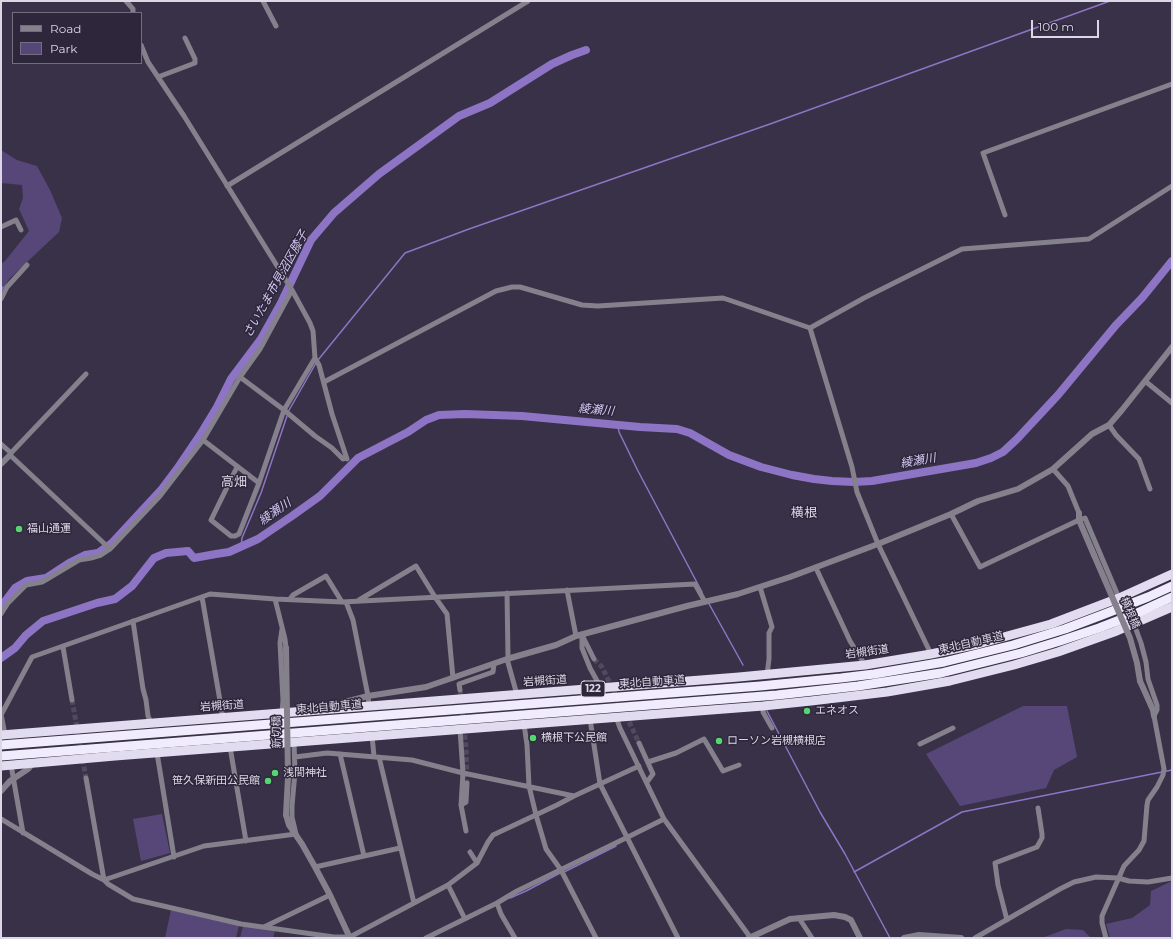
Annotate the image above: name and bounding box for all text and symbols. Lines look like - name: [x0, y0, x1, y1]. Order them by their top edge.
- legend: [12, 12, 142, 64]
- scale bar: [1033, 12, 1101, 38]
- text: 100 m: [1038, 19, 1074, 34]
- text: Road: [50, 21, 81, 36]
- text: Park: [50, 41, 77, 56]
- water label: さいたま市見沼区膝子: [241, 228, 311, 340]
- water label: 綾瀬川: [577, 401, 615, 419]
- water label: 綾瀬川: [899, 451, 937, 471]
- district label: 高畑: [221, 474, 247, 490]
- water label: 綾瀬川: [256, 496, 294, 528]
- district label: 横根: [791, 505, 817, 521]
- place label: 福山通運: [27, 522, 71, 536]
- marker: 福山通運: [14, 524, 24, 534]
- street label: 横根橋: [1117, 595, 1143, 631]
- street label: 東北自動車道: [937, 629, 1005, 657]
- street label: 岩槻街道: [844, 642, 890, 662]
- street label: 岩槻街道: [523, 673, 567, 689]
- street label: 東北自動車道: [619, 673, 685, 691]
- road number: 122: [581, 681, 605, 697]
- street label: 岩槻街道: [200, 698, 244, 714]
- street label: 東北自動車道: [296, 698, 362, 716]
- place label: エネオス: [815, 704, 859, 718]
- marker: エネオス: [802, 706, 812, 716]
- street label: 新切橋: [270, 715, 284, 749]
- place label: 横根下公民館: [541, 731, 607, 745]
- marker: 横根下公民館: [528, 733, 538, 743]
- place label: ローソン岩槻横根店: [727, 734, 826, 748]
- marker: ローソン岩槻横根店: [714, 736, 724, 746]
- place label: 浅間神社: [283, 766, 327, 780]
- marker: 浅間神社: [270, 768, 280, 778]
- place label: 笹久保新田公民館: [172, 774, 260, 788]
- marker: 笹久保新田公民館: [263, 776, 273, 786]

